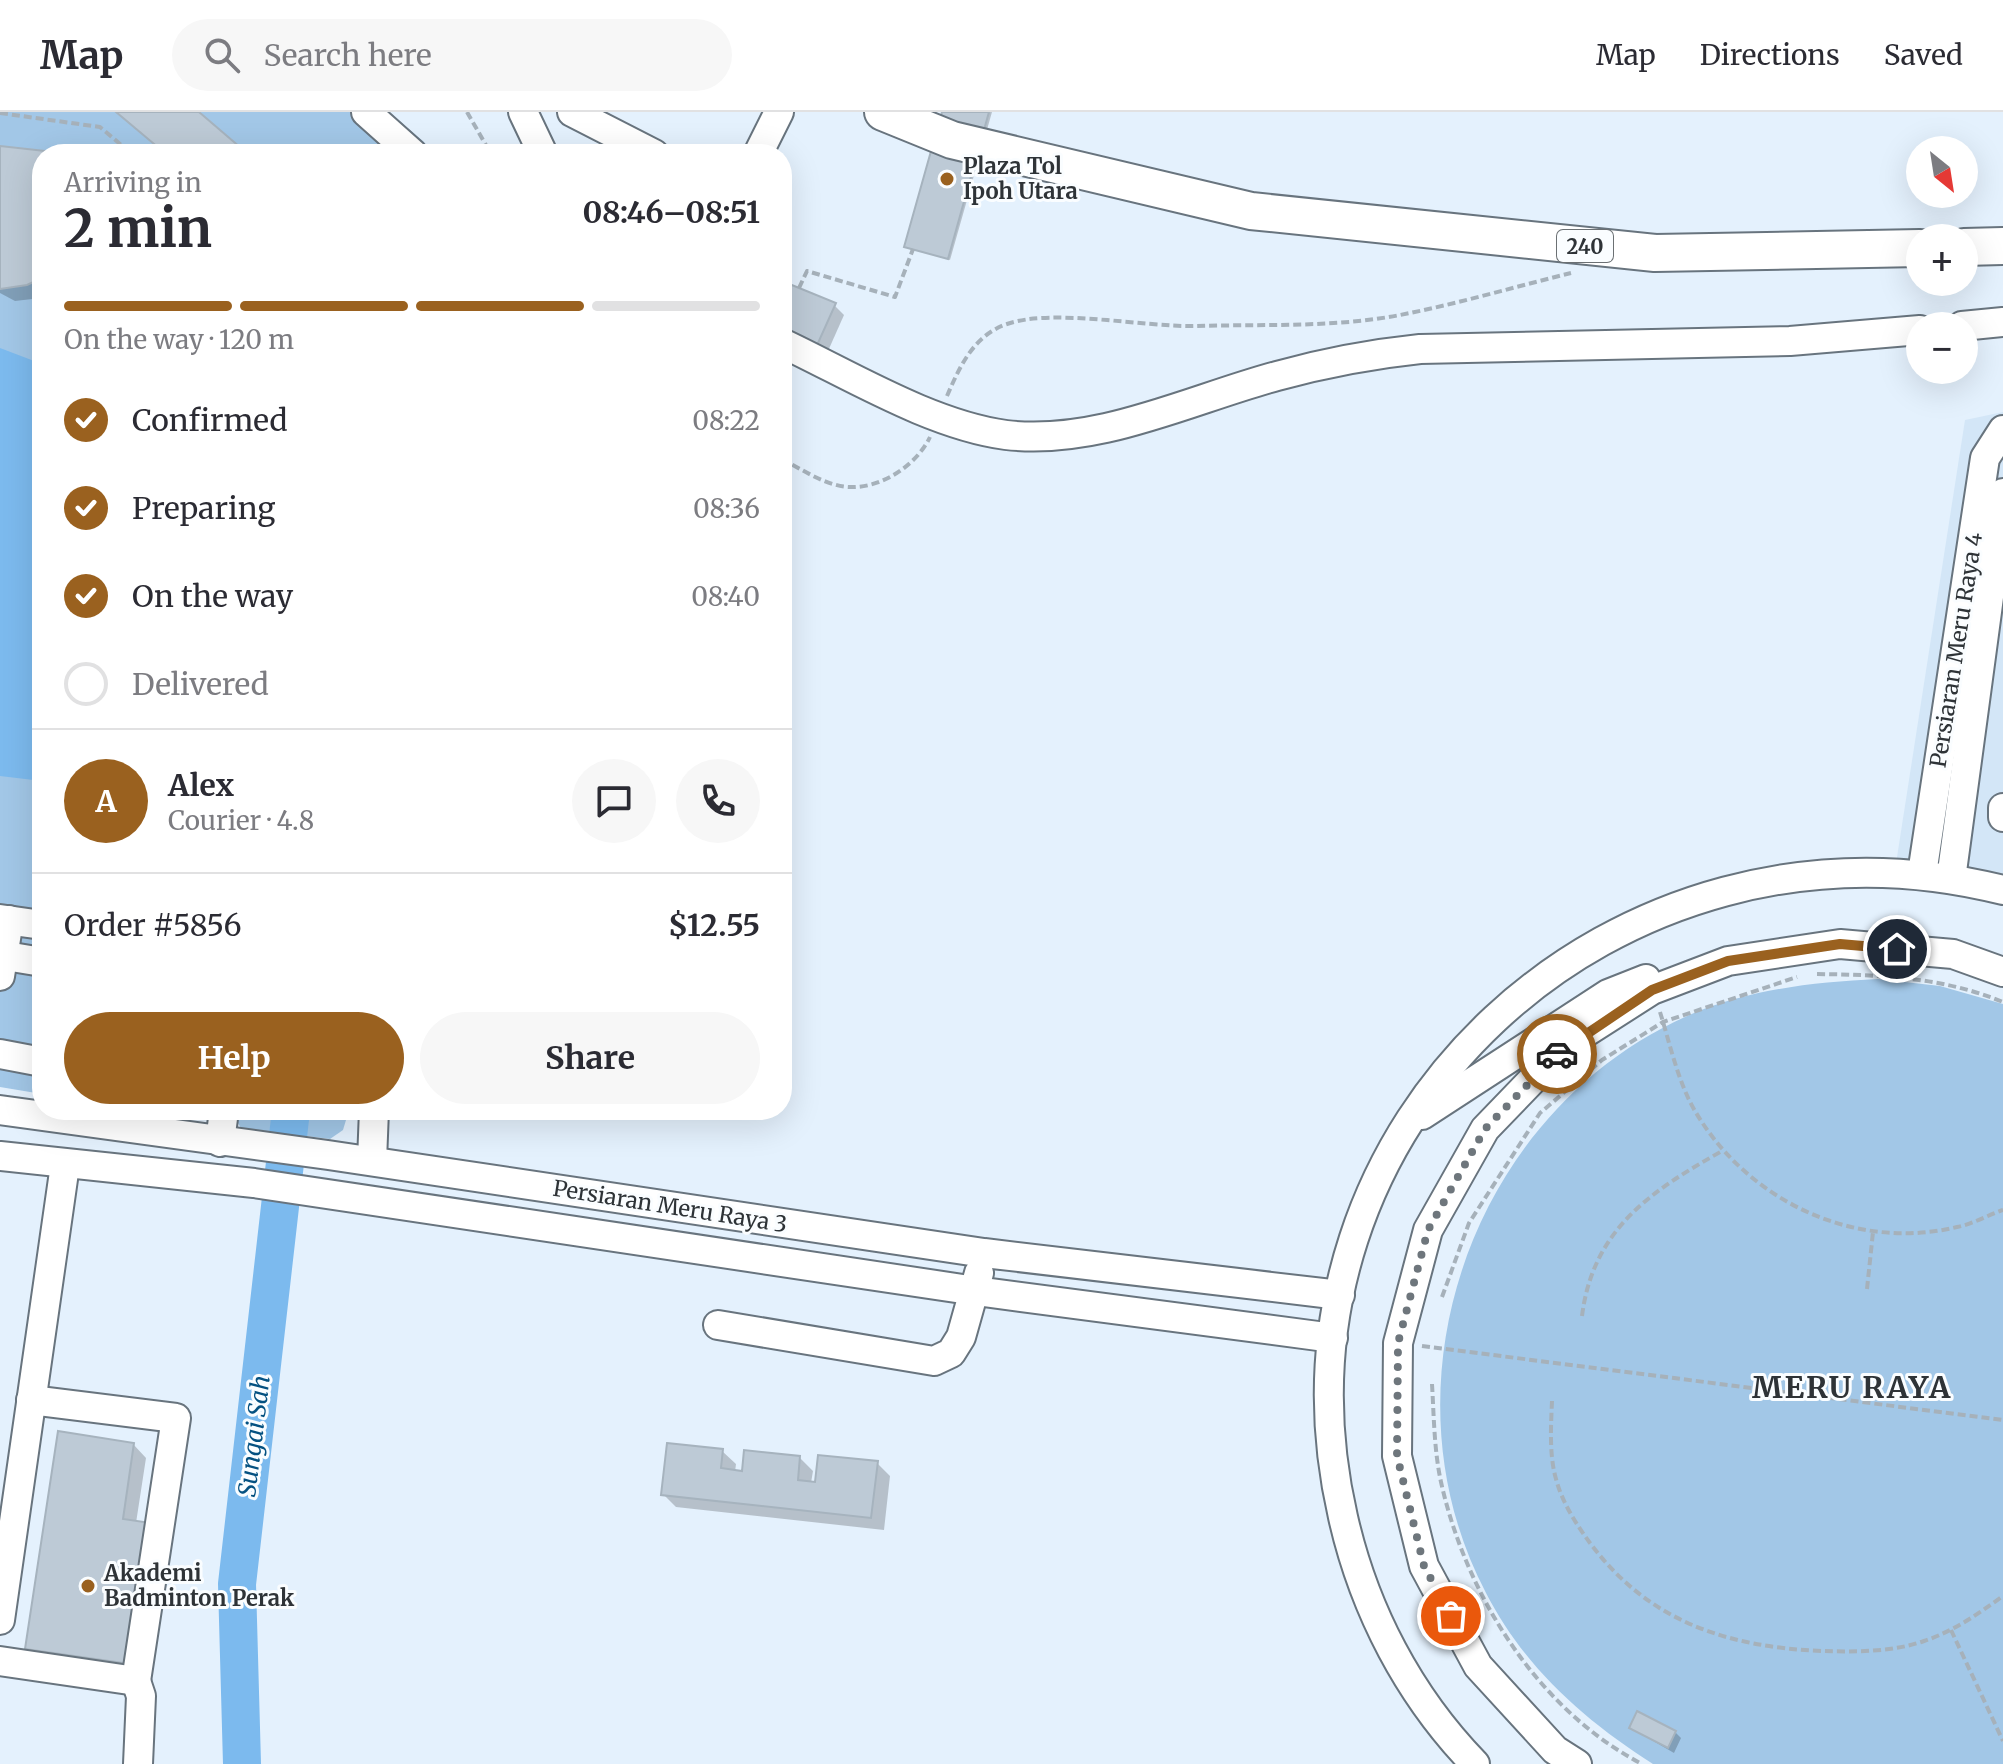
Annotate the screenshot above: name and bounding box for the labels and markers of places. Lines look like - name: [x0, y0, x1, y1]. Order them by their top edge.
- place label: Plaza Tol Ipoh Utara: [963, 152, 1078, 205]
- marker: Plaza Tol Ipoh Utara: [938, 170, 956, 188]
- pin: [1863, 915, 1931, 983]
- place label: Akademi Badminton Perak: [103, 1559, 295, 1612]
- marker: Akademi Badminton Perak: [79, 1577, 97, 1595]
- pin: [1417, 1582, 1485, 1650]

